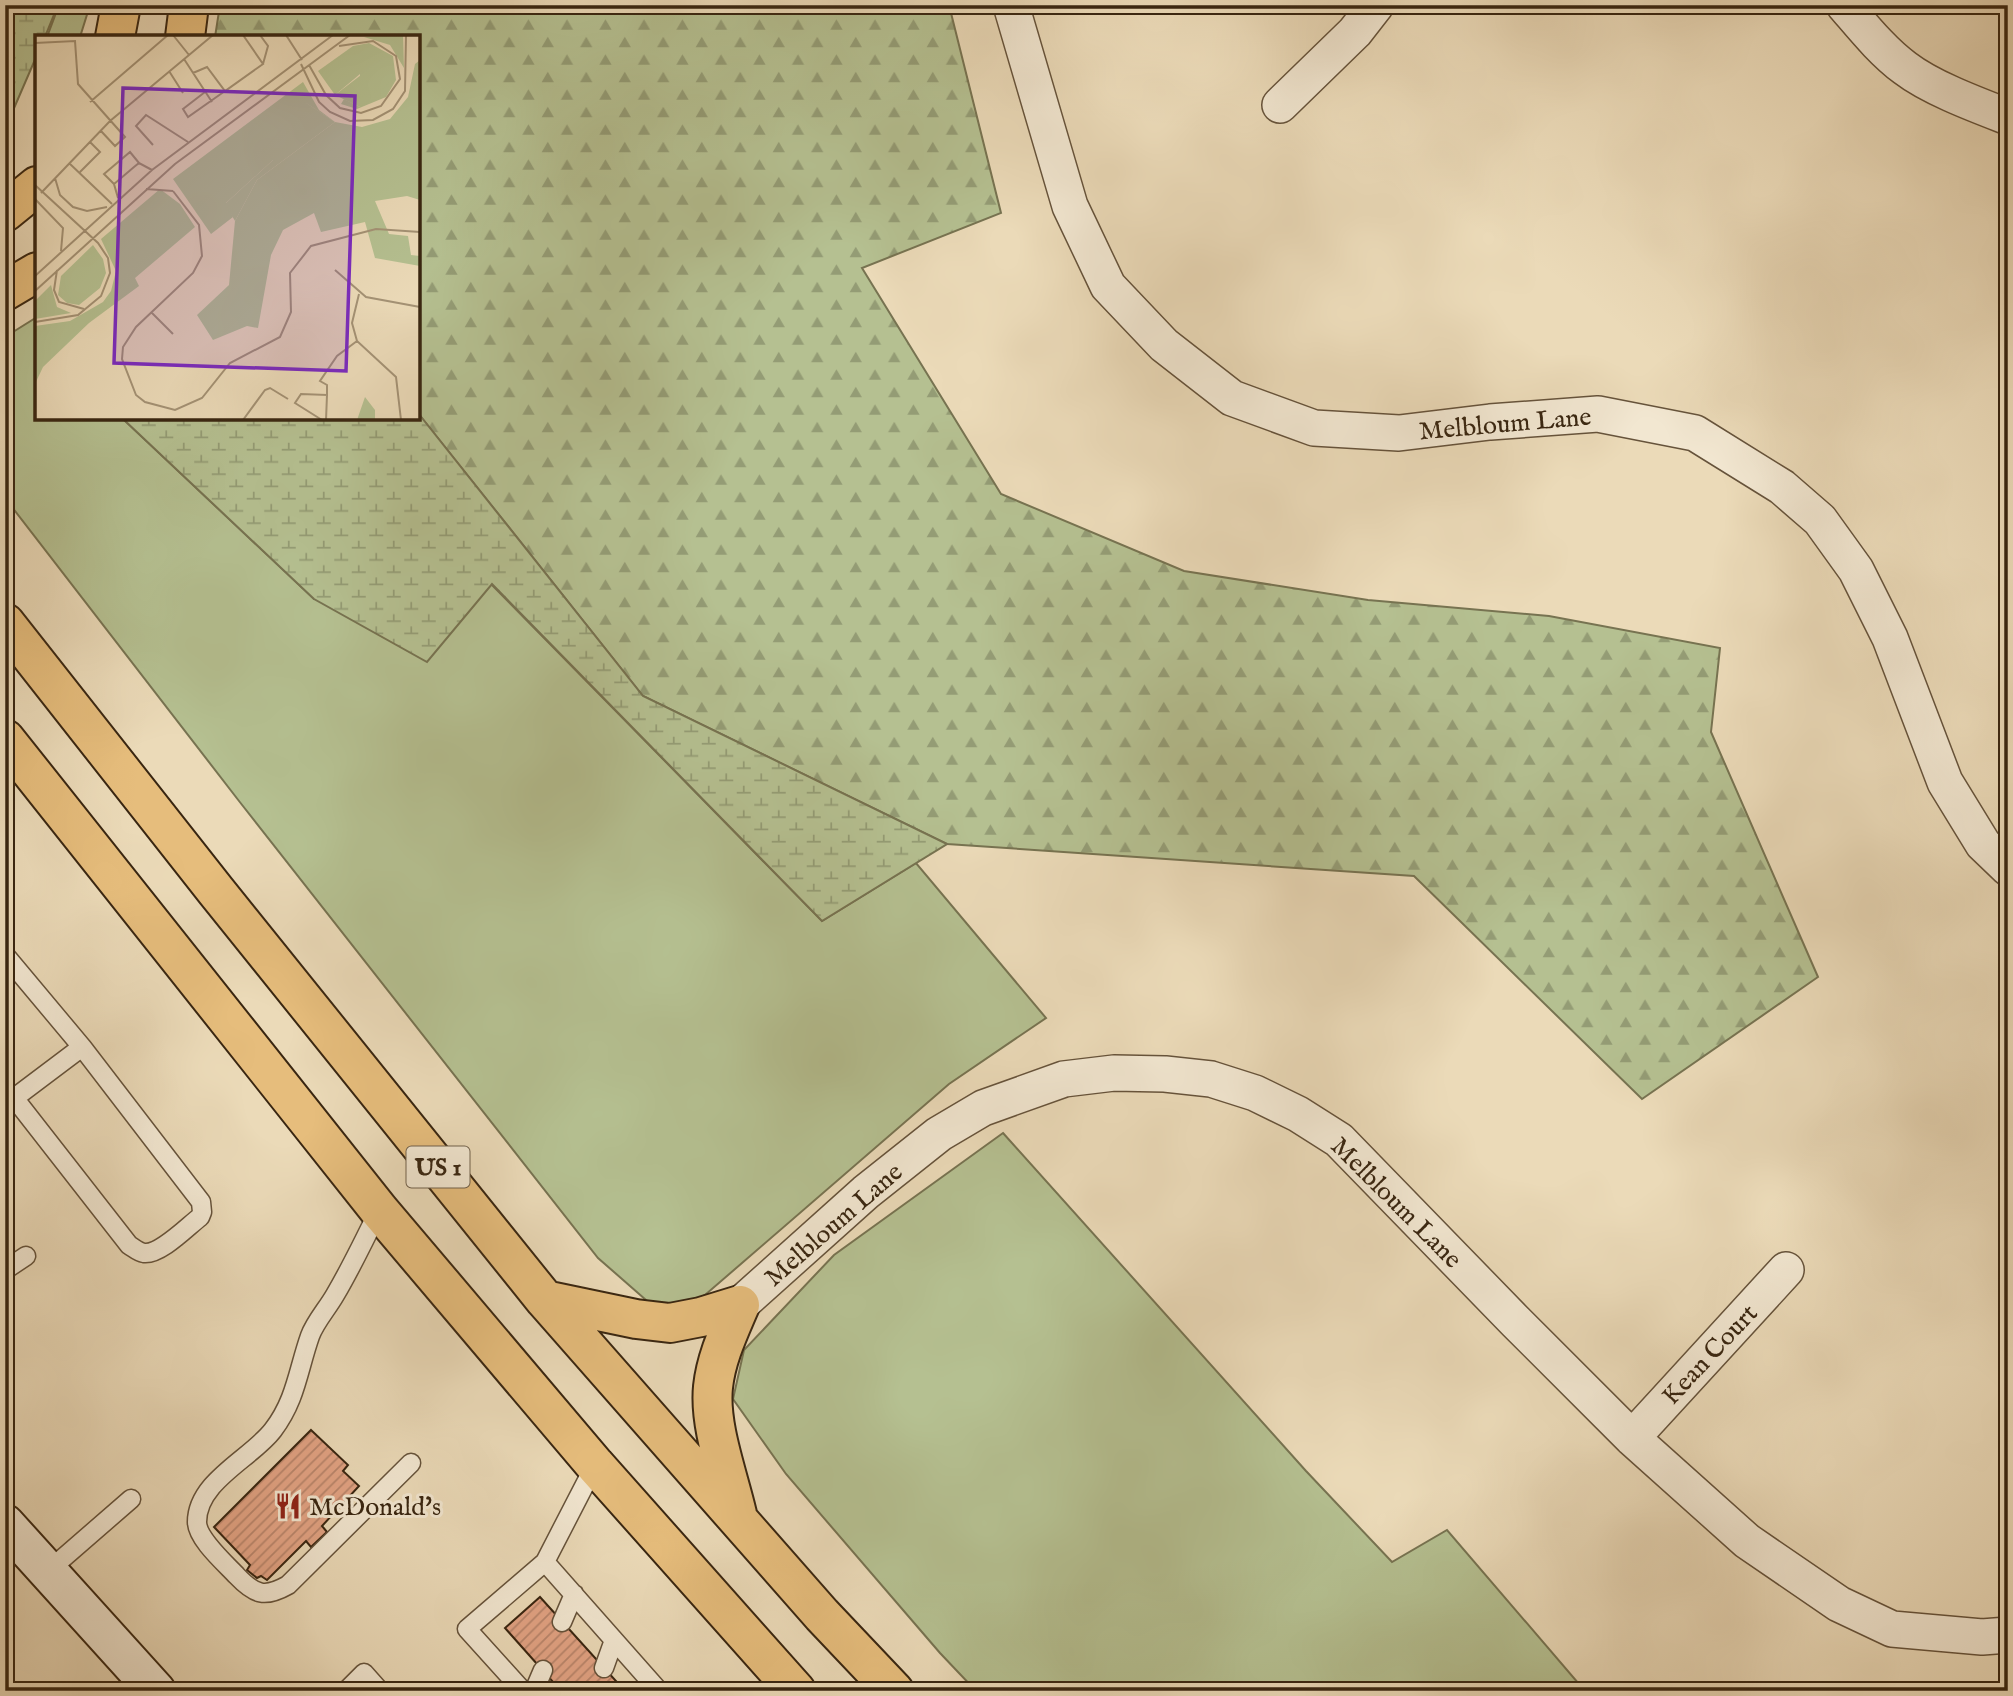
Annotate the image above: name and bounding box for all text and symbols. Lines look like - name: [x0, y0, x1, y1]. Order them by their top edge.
- inset map: [35, 35, 420, 420]
- street label: Melbloum Lane: [1418, 401, 1593, 448]
- street label: Melbloum Lane: [1323, 1130, 1469, 1276]
- road number: US 1: [406, 1147, 470, 1188]
- street label: Melbloum Lane: [758, 1156, 910, 1294]
- street label: Kean Court: [1655, 1298, 1765, 1412]
- restaurant icon: McDonald's: [273, 1491, 303, 1521]
- place label: McDonald's: [309, 1491, 441, 1524]

